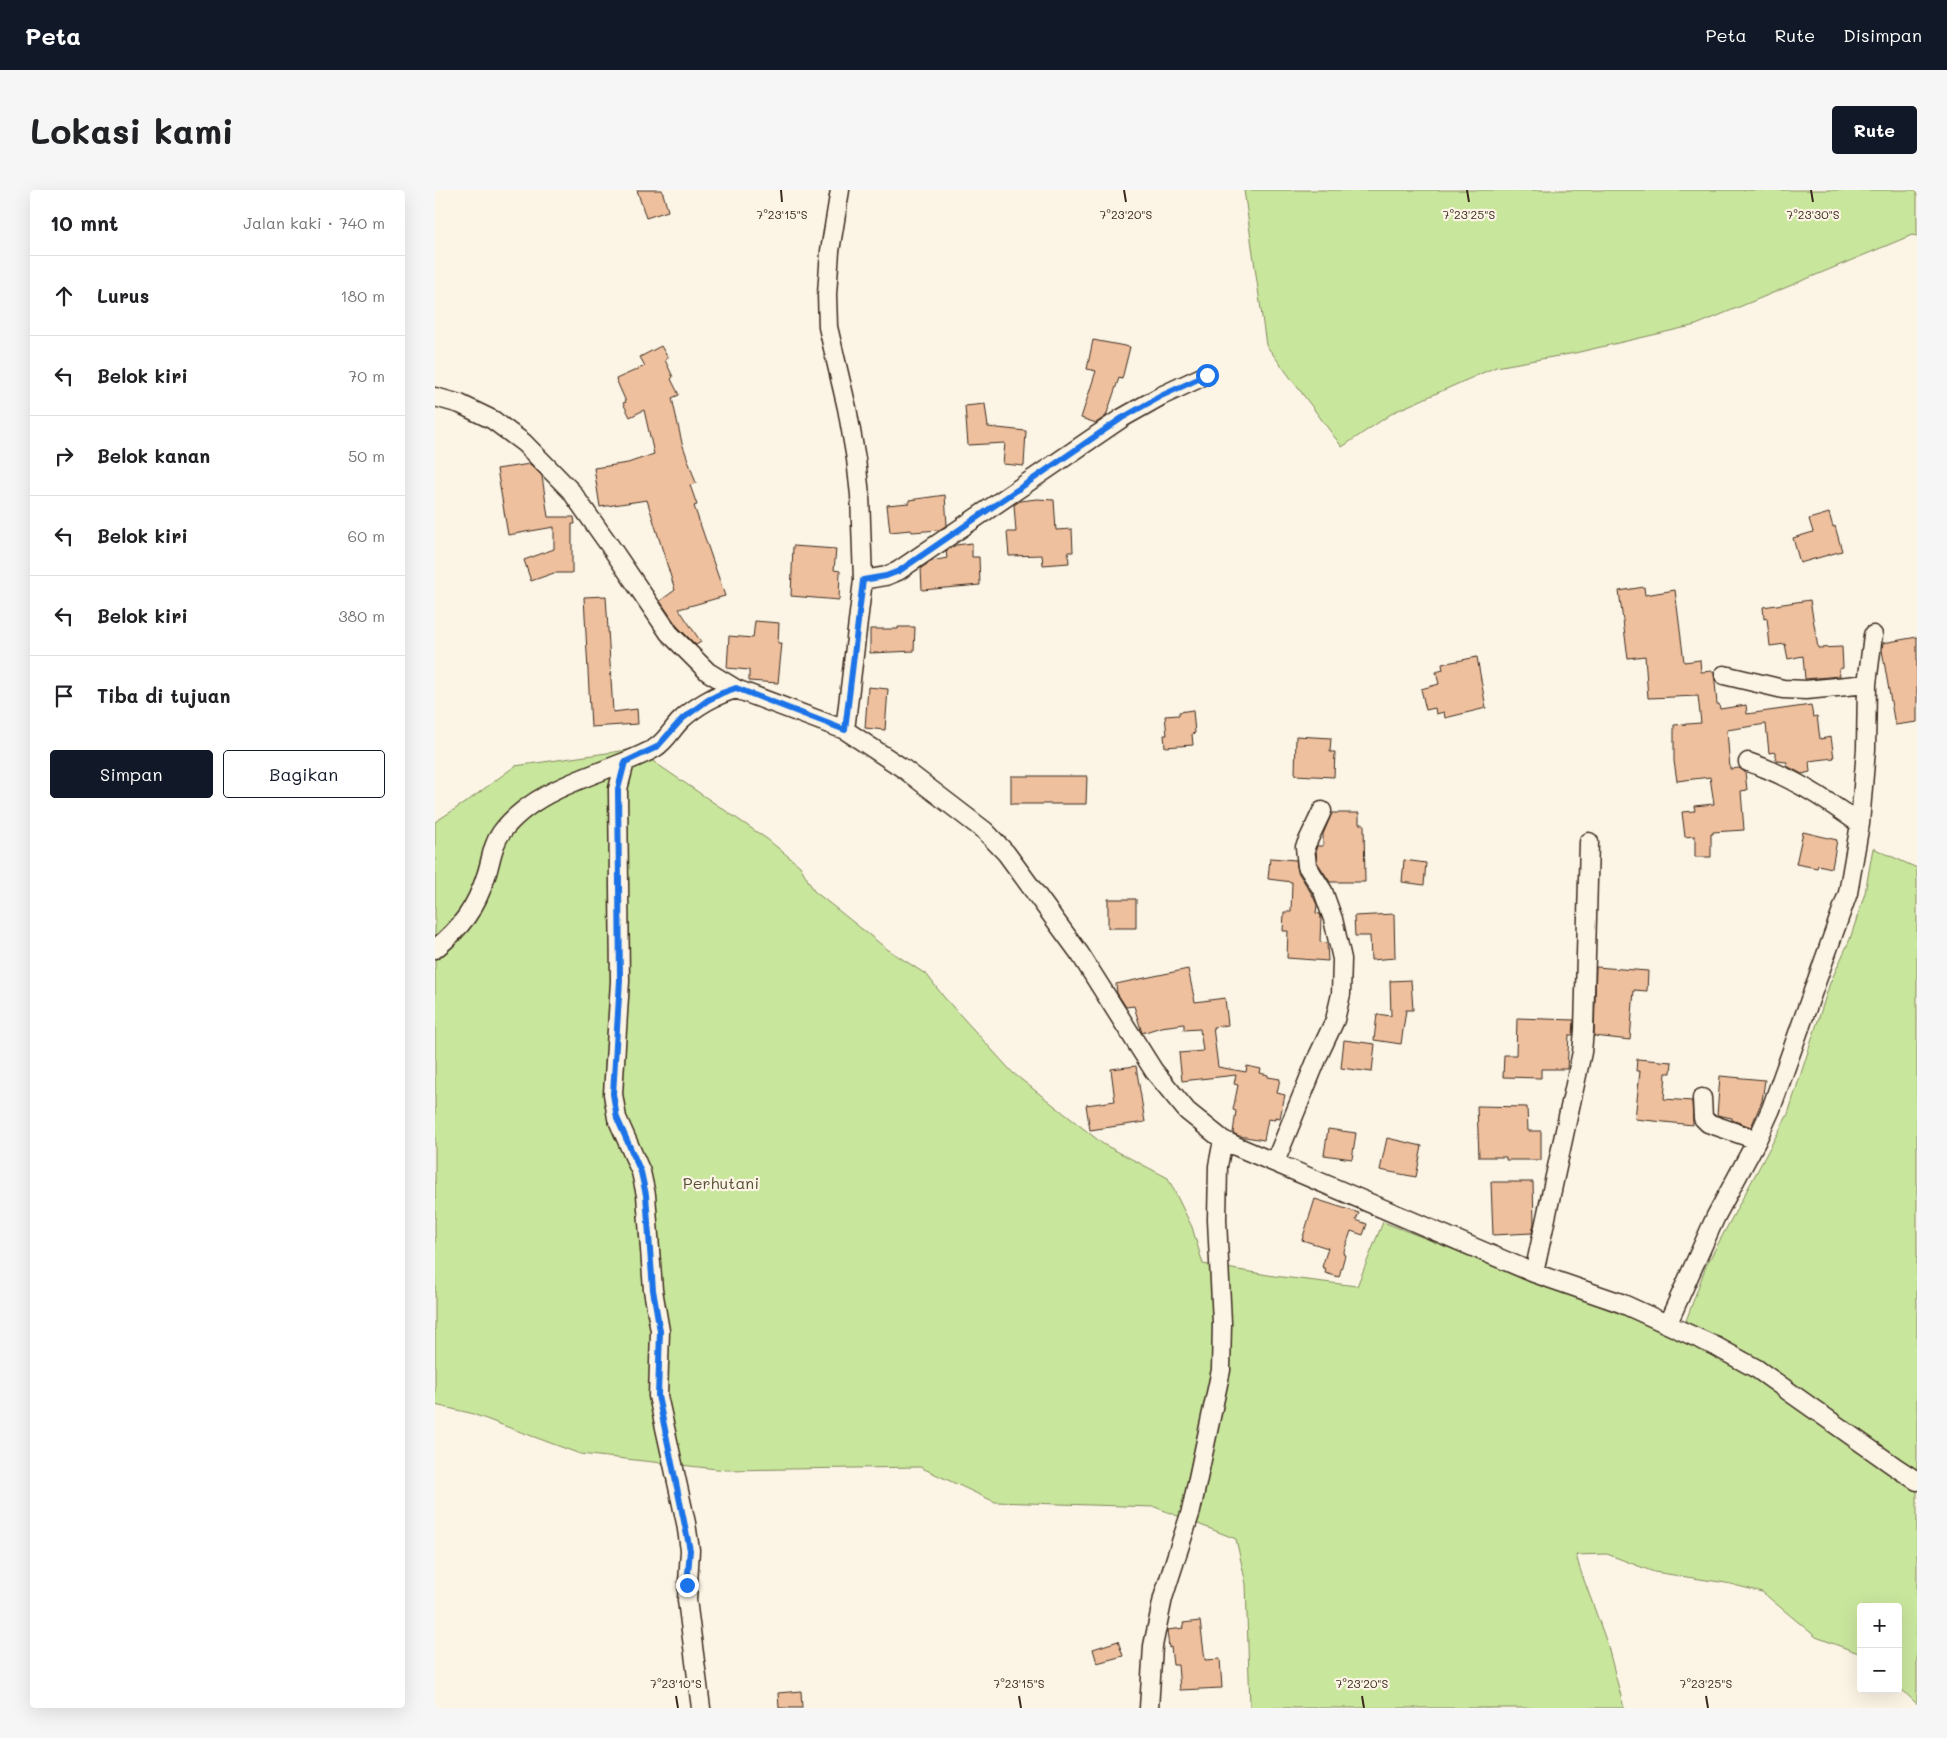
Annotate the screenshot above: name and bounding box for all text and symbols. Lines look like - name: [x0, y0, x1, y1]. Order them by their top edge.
- text: Peta: [25, 20, 81, 51]
- text: Peta: [1705, 23, 1747, 47]
- text: Rute: [1775, 23, 1815, 47]
- text: Disimpan: [1843, 23, 1922, 47]
- button: Rute: [1832, 106, 1917, 154]
- text: Lokasi kami: [30, 107, 234, 153]
- text: 7°23'15"S: [756, 206, 808, 222]
- text: 7°23'20"S: [1100, 206, 1153, 222]
- text: 7°23'25"S: [1443, 206, 1495, 222]
- text: 7°23'30"S: [1786, 206, 1840, 222]
- text: 10 mnt: [50, 209, 118, 236]
- text: Jalan kaki · 740 m: [243, 212, 385, 233]
- icon: ahead: [50, 282, 78, 310]
- text: Lurus: [97, 283, 149, 308]
- text: 180 m: [340, 285, 385, 306]
- icon: left: [50, 362, 78, 390]
- text: Belok kiri: [97, 363, 188, 388]
- route start: [1196, 364, 1219, 387]
- text: 70 m: [348, 365, 385, 386]
- icon: right: [50, 442, 78, 470]
- text: Belok kanan: [97, 443, 210, 468]
- text: 50 m: [348, 445, 385, 466]
- icon: left: [50, 522, 78, 550]
- text: Belok kiri: [97, 523, 188, 548]
- text: 60 m: [348, 525, 385, 546]
- icon: left: [50, 602, 78, 630]
- text: Belok kiri: [97, 603, 188, 628]
- text: 380 m: [338, 605, 385, 626]
- icon: arrive: [50, 682, 78, 710]
- text: Tiba di tujuan: [97, 683, 230, 708]
- button: Simpan: [50, 750, 213, 798]
- button: Bagikan: [223, 750, 385, 798]
- park label: Perhutani: [683, 1172, 759, 1193]
- route end: [676, 1574, 699, 1597]
- map controls: [1857, 1603, 1902, 1693]
- button: +: [1857, 1603, 1902, 1648]
- button: −: [1857, 1648, 1902, 1693]
- text: 7°23'10"S: [650, 1675, 702, 1691]
- text: 7°23'15"S: [993, 1675, 1045, 1691]
- text: 7°23'20"S: [1336, 1675, 1389, 1691]
- text: 7°23'25"S: [1680, 1675, 1732, 1691]

